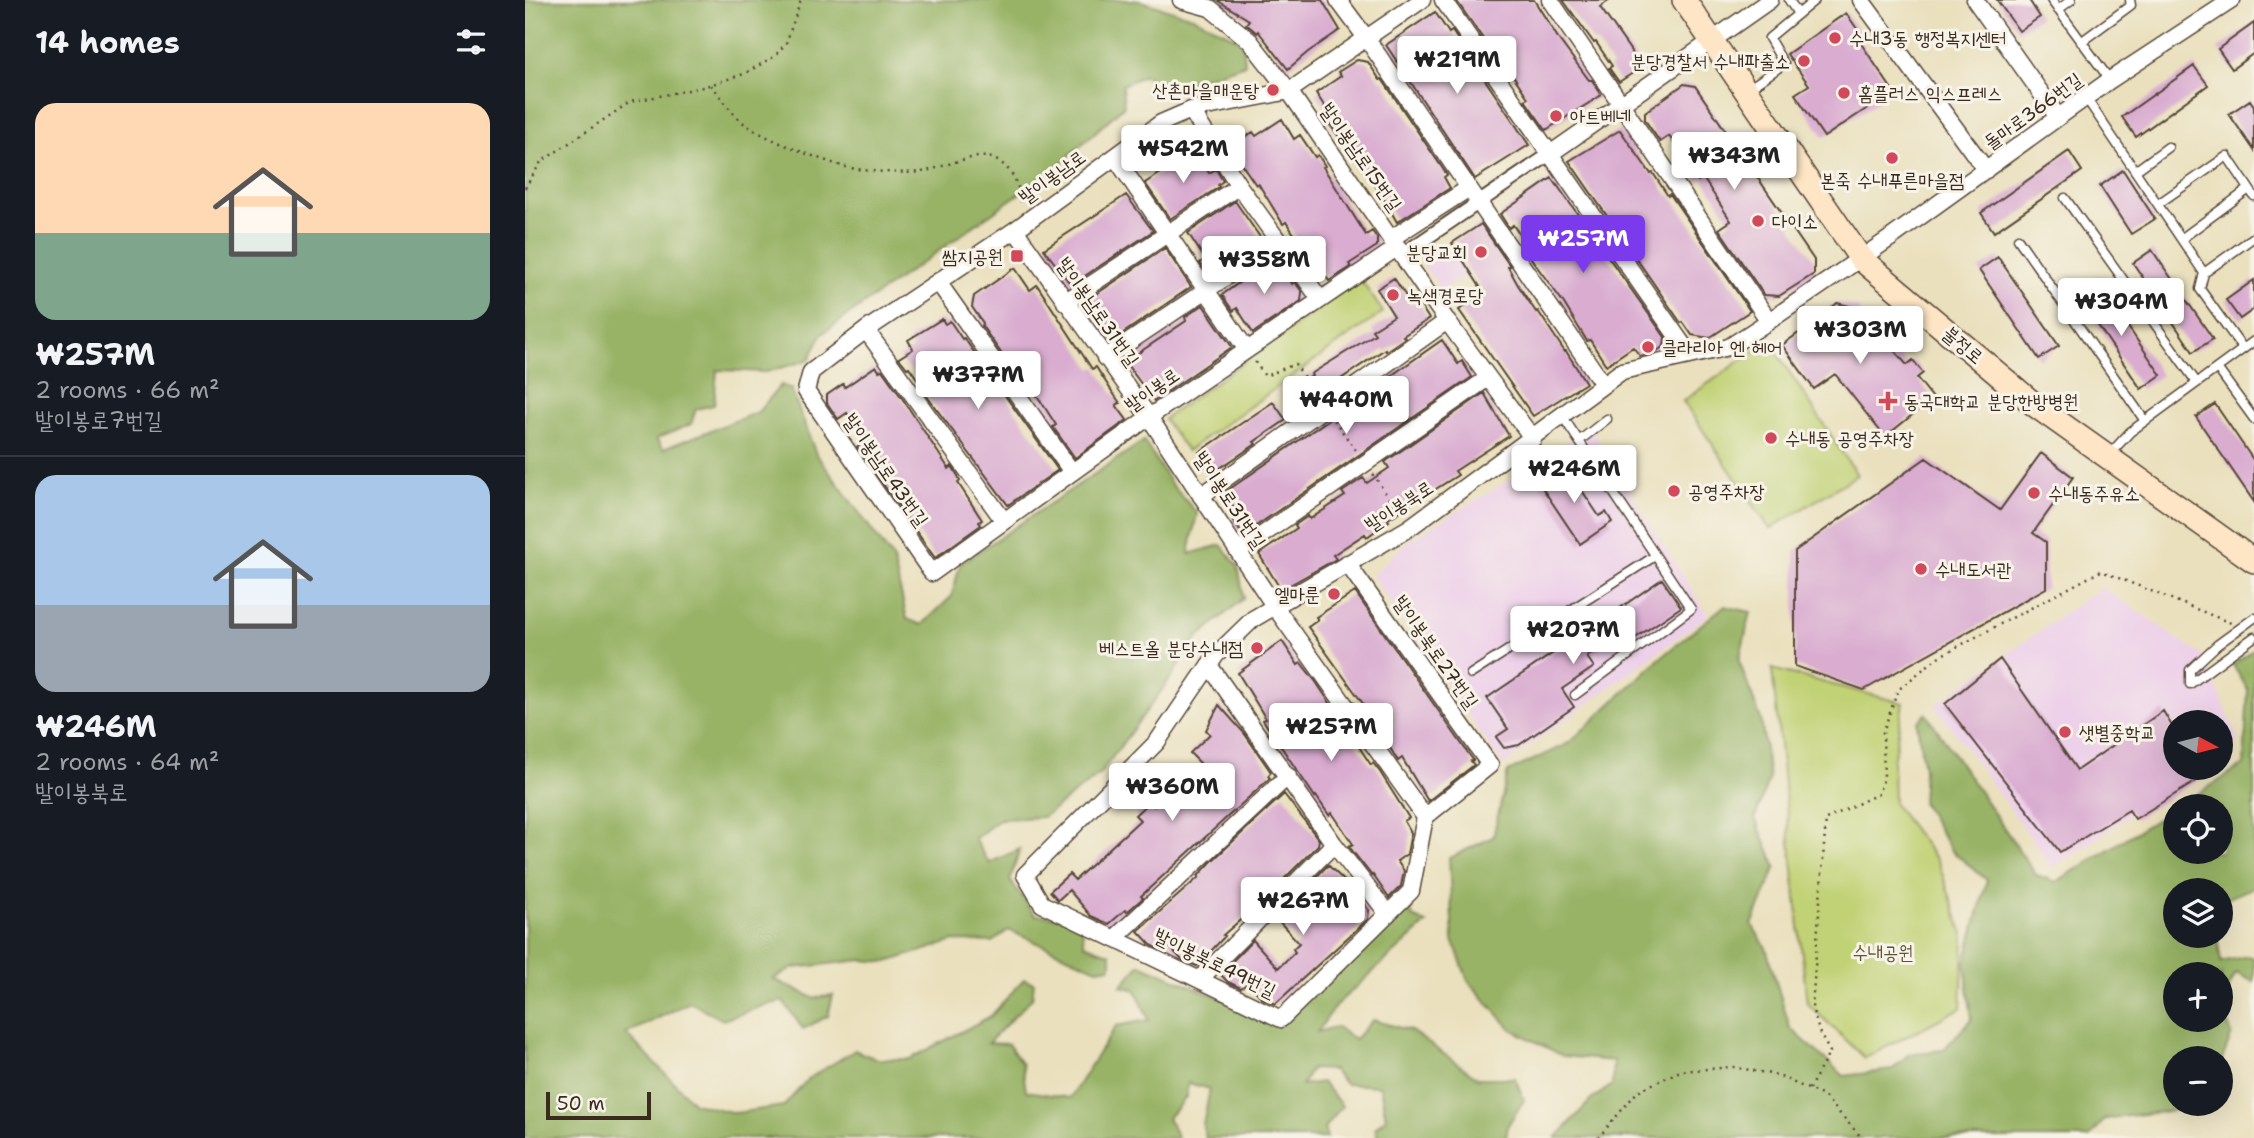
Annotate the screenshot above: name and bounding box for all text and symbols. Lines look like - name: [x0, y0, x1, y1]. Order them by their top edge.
- text: 14 homes: [35, 22, 180, 63]
- icon: filters: [452, 23, 490, 61]
- place label: 수내3동 행정복지센터: [1849, 26, 2006, 51]
- marker: 수내3동 행정복지센터: [1827, 30, 1843, 46]
- pin: ₩219M: [1408, 36, 1506, 96]
- text: ₩219M: [1413, 44, 1501, 74]
- place label: 분당경찰서 수내파출소: [1631, 49, 1790, 74]
- marker: 분당경찰서 수내파출소: [1796, 53, 1812, 69]
- street label: 돌마로366번길: [1979, 67, 2087, 155]
- place label: 산촌마을매운탕: [1152, 78, 1260, 103]
- place label: 홈플러스 익스프레스: [1858, 81, 2002, 106]
- marker: 산촌마을매운탕: [1265, 82, 1281, 98]
- marker: 홈플러스 익스프레스: [1836, 85, 1852, 101]
- street label: 발이봉남로15번길: [1315, 98, 1407, 216]
- place label: 아트베네: [1570, 104, 1631, 129]
- marker: 아트베네: [1548, 108, 1564, 124]
- pin: ₩542M: [1134, 125, 1232, 185]
- pin: ₩343M: [1685, 132, 1783, 192]
- text: ₩542M: [1137, 133, 1229, 163]
- text: ₩343M: [1688, 140, 1780, 170]
- street label: 발이봉남로: [1014, 144, 1090, 210]
- icon: home: [200, 149, 326, 275]
- marker: 본죽 수내푸른마을점: [1884, 150, 1900, 166]
- place label: 본죽 수내푸른마을점: [1820, 168, 1964, 193]
- place label: 다이소: [1772, 209, 1818, 234]
- marker: 다이소: [1750, 213, 1766, 229]
- pin: ₩257M: [1534, 216, 1632, 275]
- text: ₩257M: [1537, 223, 1629, 253]
- pin: ₩358M: [1215, 236, 1313, 296]
- place label: 분당교회: [1406, 240, 1467, 265]
- place label: 쌈지공원: [942, 244, 1003, 269]
- text: ₩358M: [1218, 244, 1310, 274]
- marker: 분당교회: [1473, 244, 1489, 260]
- marker: 쌈지공원: [1009, 248, 1025, 264]
- street label: 발이봉남로31번길: [1051, 253, 1145, 371]
- pin: ₩304M: [2072, 278, 2170, 338]
- place label: 녹색경로당: [1407, 283, 1483, 308]
- text: ₩304M: [2074, 286, 2168, 316]
- marker: 녹색경로당: [1385, 287, 1401, 303]
- pin: ₩303M: [1811, 306, 1909, 366]
- text: ₩303M: [1813, 314, 1907, 344]
- street label: 불정로: [1937, 321, 1989, 369]
- text: ₩257M: [35, 334, 155, 375]
- place label: 클라리아 엔 헤어: [1662, 335, 1782, 360]
- marker: 클라리아 엔 헤어: [1640, 339, 1656, 355]
- pin: ₩377M: [929, 352, 1027, 411]
- text: ₩377M: [932, 359, 1024, 389]
- street label: 발이봉로: [1120, 362, 1184, 418]
- text: 2 rooms · 66 m²: [35, 375, 220, 405]
- pin: ₩440M: [1297, 376, 1395, 436]
- text: ₩440M: [1299, 384, 1393, 414]
- place label: 동국대학교 분당한방병원: [1904, 389, 2079, 414]
- marker: 동국대학교 분당한방병원: [1878, 391, 1898, 411]
- text: 발이봉로7번길: [35, 405, 162, 435]
- street label: 발이봉남로43번길: [838, 409, 934, 531]
- place label: 수내동 공영주차장: [1785, 426, 1914, 451]
- marker: 수내동 공영주차장: [1763, 430, 1779, 446]
- pin: ₩246M: [1525, 446, 1623, 505]
- street label: 발이봉로31번길: [1188, 447, 1272, 553]
- text: ₩246M: [1527, 453, 1621, 483]
- street label: 발이봉북로: [1360, 475, 1438, 537]
- place label: 공영주차장: [1688, 479, 1764, 504]
- place label: 수내동주유소: [2048, 481, 2140, 506]
- marker: 공영주차장: [1666, 483, 1682, 499]
- marker: 수내동주유소: [2026, 485, 2042, 501]
- icon: home: [200, 521, 326, 647]
- place label: 수내도서관: [1935, 557, 2011, 582]
- marker: 수내도서관: [1913, 561, 1929, 577]
- place label: 엘마룬: [1274, 582, 1320, 607]
- marker: 엘마룬: [1326, 586, 1342, 602]
- street label: 발이봉북로27번길: [1388, 591, 1484, 713]
- pin: ₩207M: [1524, 606, 1622, 666]
- text: ₩207M: [1526, 614, 1620, 644]
- place label: 베스트올 분당수내점: [1099, 636, 1243, 661]
- marker: 베스트올 분당수내점: [1249, 640, 1265, 656]
- pin: ₩257M: [1282, 704, 1380, 763]
- text: ₩246M: [35, 706, 157, 747]
- north arrow: [2163, 710, 2233, 780]
- map controls: [2163, 710, 2233, 1116]
- text: ₩257M: [1285, 711, 1377, 741]
- place label: 샛별중학교: [2079, 720, 2155, 745]
- marker: 샛별중학교: [2057, 724, 2073, 740]
- text: 2 rooms · 64 m²: [35, 747, 219, 777]
- pin: ₩360M: [1123, 764, 1221, 823]
- text: ₩360M: [1125, 771, 1219, 801]
- text: 발이봉북로: [35, 777, 128, 807]
- button: locate: [2163, 794, 2233, 864]
- pin: ₩267M: [1254, 878, 1352, 937]
- button: layers: [2163, 878, 2233, 948]
- text: ₩267M: [1257, 885, 1349, 915]
- street label: 발이봉북로49번길: [1150, 923, 1280, 1003]
- park label: 수내공원: [1852, 940, 1914, 965]
- button: +: [2163, 962, 2233, 1032]
- button: −: [2163, 1046, 2233, 1116]
- scale bar: [546, 1089, 651, 1121]
- text: 50 m: [557, 1091, 605, 1116]

